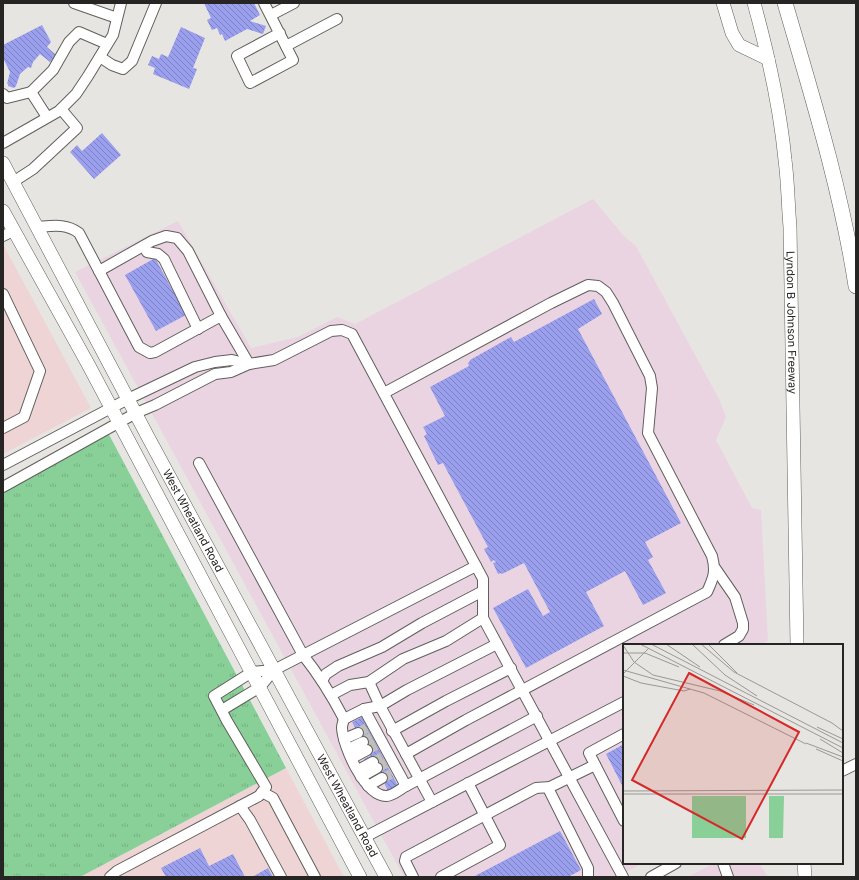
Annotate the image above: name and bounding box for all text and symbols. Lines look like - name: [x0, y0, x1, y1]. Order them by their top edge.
- street label: Lyndon B Johnson Freeway: [783, 251, 800, 394]
- street label: West Wheatland Road: [160, 467, 227, 574]
- inset map: [623, 644, 843, 864]
- street label: West Wheatland Road: [314, 752, 381, 859]

